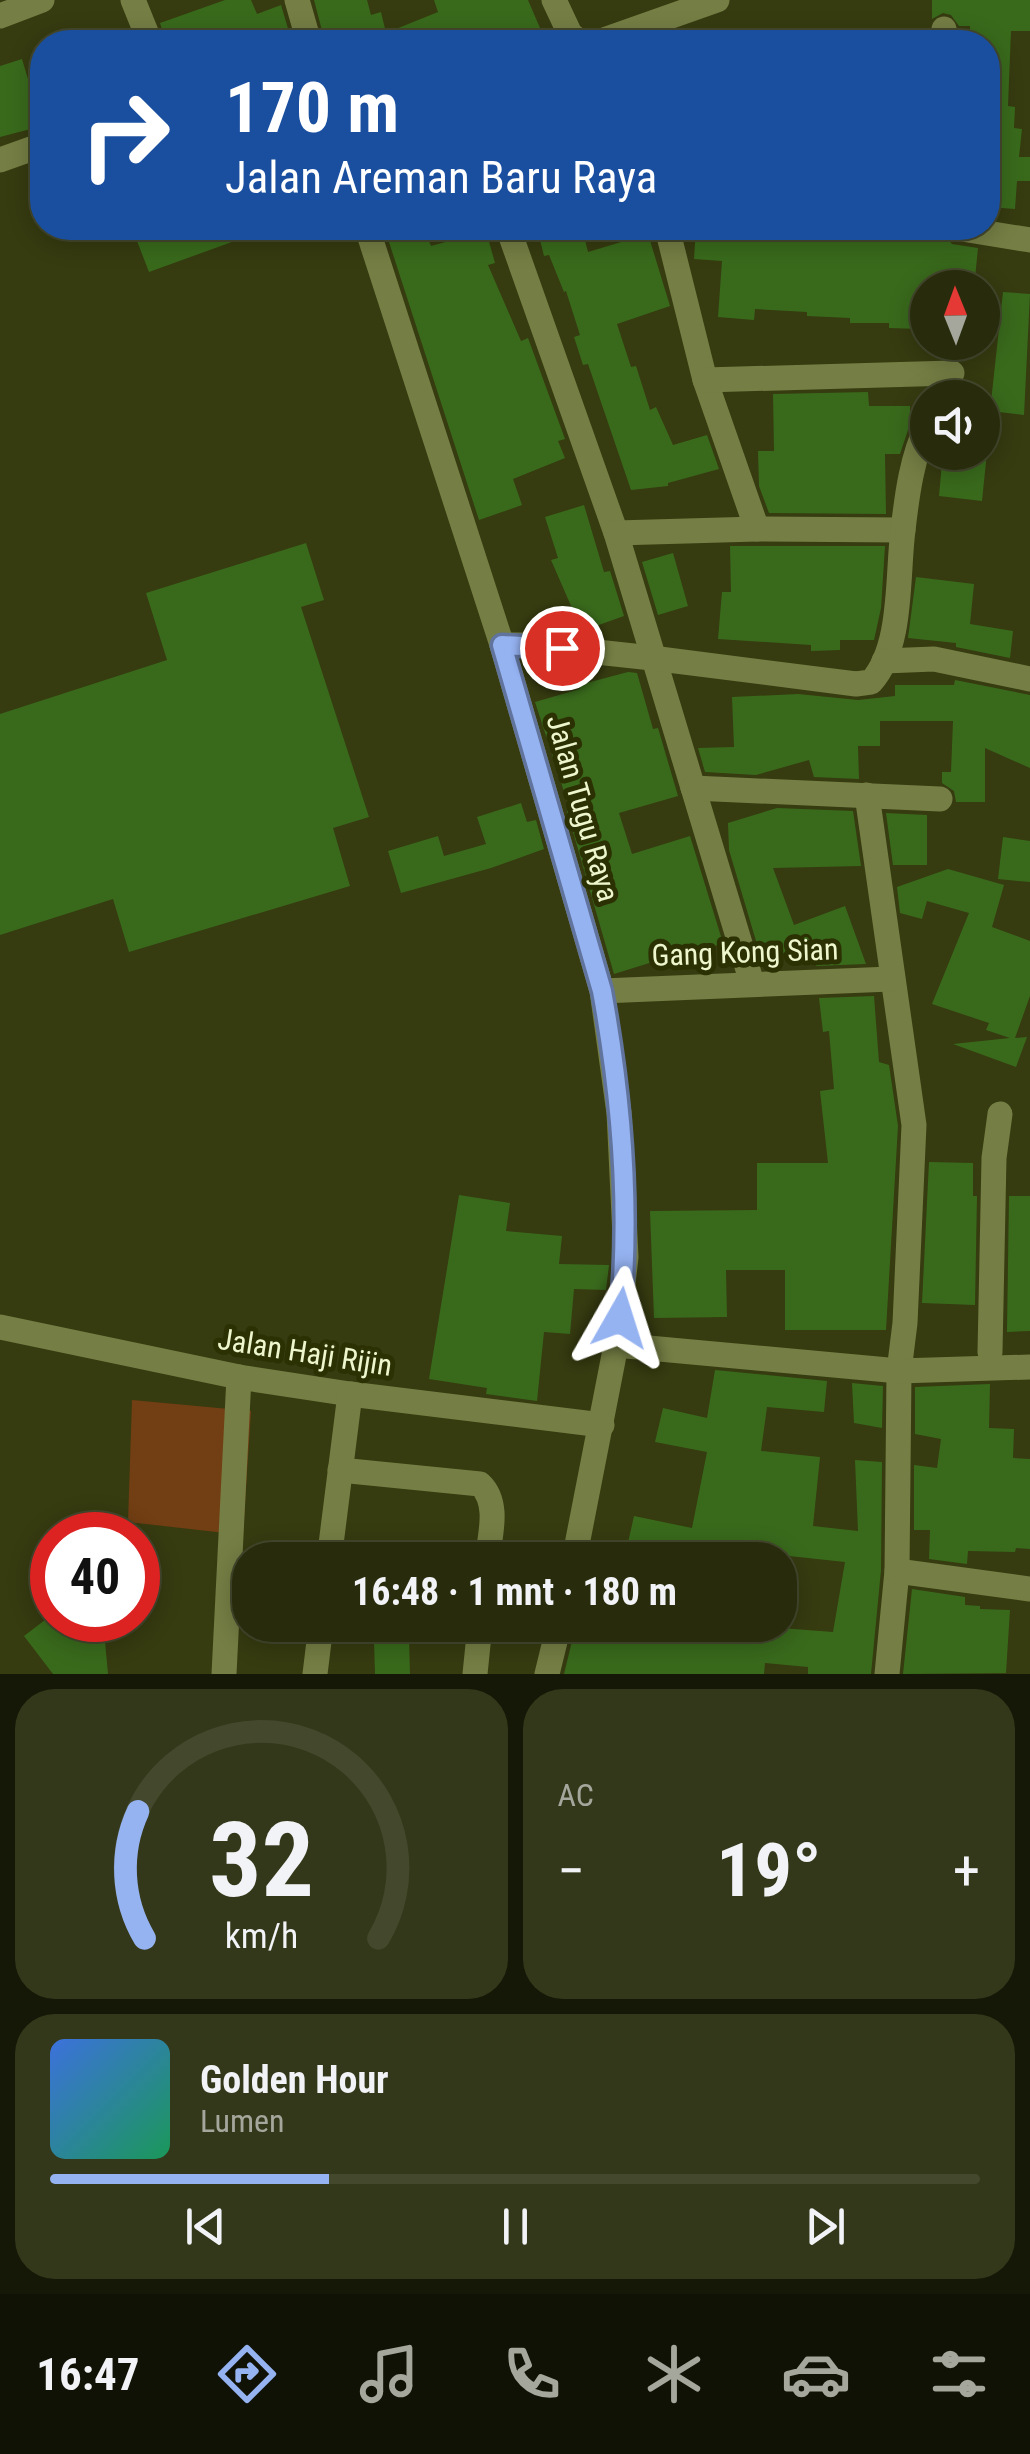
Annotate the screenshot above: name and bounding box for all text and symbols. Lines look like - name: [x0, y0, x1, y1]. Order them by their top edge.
- text: 170 m: [225, 67, 399, 149]
- icon: right: [60, 70, 190, 200]
- text: Jalan Areman Baru Raya: [225, 151, 657, 204]
- north arrow: [910, 270, 1000, 360]
- map controls: [910, 270, 1000, 470]
- button: sound: [910, 380, 1000, 470]
- pin: [520, 606, 605, 691]
- icon: arrive: [535, 621, 590, 676]
- street label: Jalan Tugu Raya: [540, 711, 626, 905]
- street label: Gang Kong Sian: [651, 931, 839, 973]
- position arrow: [568, 1266, 672, 1370]
- street label: Jalan Haji Rijin: [215, 1321, 395, 1383]
- speed limit sign: 40: [30, 1512, 160, 1642]
- text: 16:48 · 1 mnt · 180 m: [352, 1570, 677, 1614]
- text: AC: [558, 1776, 594, 1814]
- text: 32: [209, 1800, 314, 1921]
- text: 19°: [716, 1826, 821, 1914]
- text: −: [558, 1839, 585, 1903]
- text: +: [953, 1839, 980, 1903]
- text: km/h: [224, 1915, 298, 1957]
- text: Golden Hour: [200, 2058, 389, 2102]
- text: Lumen: [200, 2102, 285, 2140]
- icon: previous: [178, 2199, 233, 2254]
- icon: pause: [488, 2199, 543, 2254]
- icon: next: [798, 2199, 853, 2254]
- icon: directions: [212, 2339, 282, 2409]
- icon: music: [354, 2339, 424, 2409]
- icon: phone: [497, 2339, 567, 2409]
- icon: climate: [639, 2339, 709, 2409]
- icon: car: [781, 2339, 851, 2409]
- icon: filters: [924, 2339, 994, 2409]
- text: 16:47: [36, 2348, 139, 2401]

